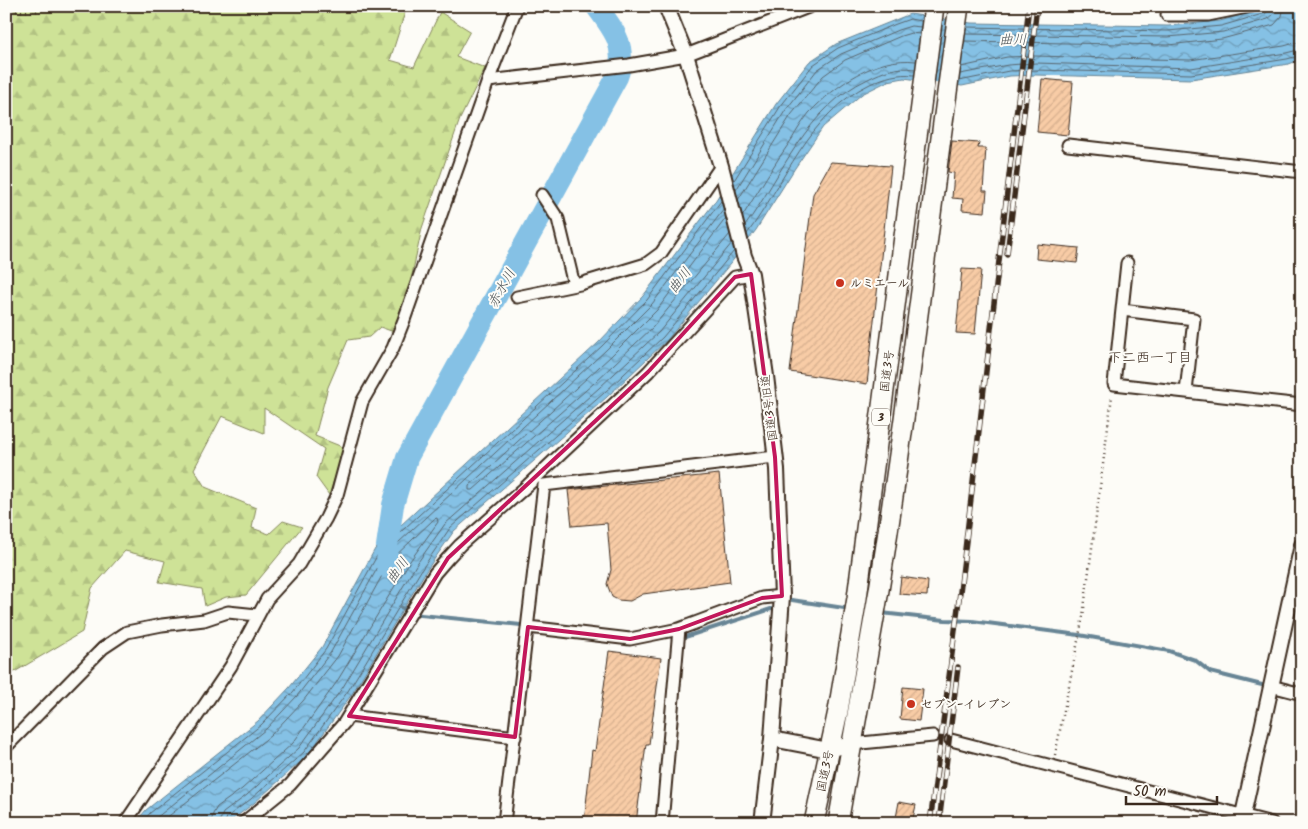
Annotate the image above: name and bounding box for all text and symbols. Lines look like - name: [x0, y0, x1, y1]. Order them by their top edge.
- water label: 曲川: [999, 29, 1027, 51]
- water label: 曲川: [663, 263, 697, 298]
- water label: 赤水川: [482, 265, 522, 312]
- place label: ルミエール: [850, 274, 909, 293]
- marker: ルミエール: [834, 277, 846, 289]
- district label: 下二西一丁目: [1108, 347, 1192, 369]
- street label: 国道3号: [875, 349, 900, 393]
- street label: 国道3号旧道: [756, 374, 783, 442]
- road number: 3: [872, 408, 890, 426]
- water label: 曲川: [381, 553, 415, 588]
- place label: セブン-イレブン: [921, 695, 1011, 714]
- marker: セブン-イレブン: [905, 698, 917, 710]
- street label: 国道3号: [812, 748, 839, 794]
- scale bar: [1126, 774, 1217, 806]
- text: 50 m: [1133, 780, 1167, 804]

